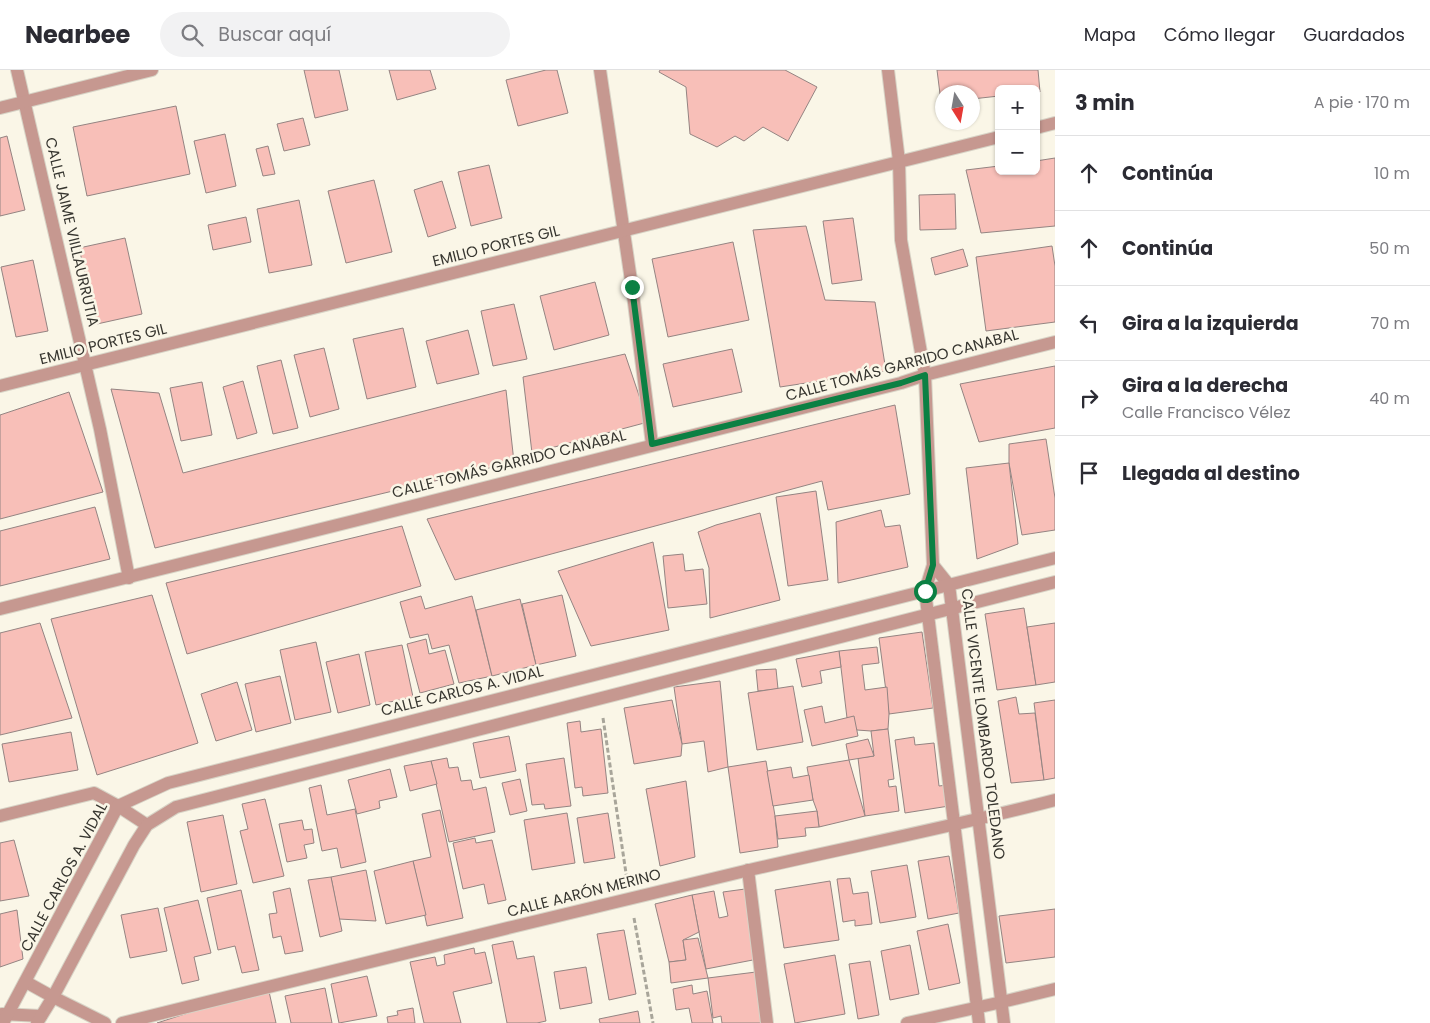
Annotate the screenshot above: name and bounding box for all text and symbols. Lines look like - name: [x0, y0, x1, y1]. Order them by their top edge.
- search box: [160, 12, 510, 57]
- text: Nearbee: [25, 18, 130, 51]
- icon: search: [178, 21, 206, 49]
- text: Buscar aquí: [218, 21, 331, 48]
- text: Mapa: [1084, 22, 1136, 47]
- text: Cómo llegar: [1164, 22, 1275, 47]
- text: Guardados: [1303, 22, 1405, 47]
- north arrow: [935, 85, 980, 130]
- map controls: [995, 85, 1040, 175]
- button: +: [995, 85, 1040, 130]
- text: 3 min: [1075, 88, 1135, 117]
- text: A pie · 170 m: [1314, 91, 1410, 114]
- button: −: [995, 130, 1040, 175]
- street label: CALLE JAIME VIILLAURRUTIA: [40, 135, 105, 329]
- icon: ahead: [1075, 159, 1103, 187]
- text: Continúa: [1122, 160, 1213, 187]
- text: 10 m: [1374, 162, 1410, 185]
- street label: EMILIO PORTES GIL: [430, 219, 562, 271]
- icon: ahead: [1075, 234, 1103, 262]
- text: Continúa: [1122, 235, 1213, 262]
- text: 50 m: [1369, 237, 1410, 260]
- route end: [621, 276, 644, 299]
- icon: left: [1075, 309, 1103, 337]
- text: Gira a la izquierda: [1122, 310, 1299, 337]
- text: 70 m: [1370, 312, 1410, 335]
- street label: EMILIO PORTES GIL: [37, 317, 169, 369]
- street label: CALLE TOMÁS GARRIDO CANABAL: [783, 323, 1021, 406]
- text: Gira a la derecha: [1122, 372, 1288, 399]
- icon: right: [1075, 384, 1103, 412]
- text: 40 m: [1369, 387, 1410, 410]
- text: Calle Francisco Vélez: [1122, 401, 1290, 424]
- street label: CALLE TOMÁS GARRIDO CANABAL: [390, 424, 629, 503]
- icon: arrive: [1075, 459, 1103, 487]
- text: Llegada al destino: [1122, 460, 1300, 487]
- route start: [914, 580, 937, 603]
- street label: CALLE VICENTE LOMBARDO TOLEDANO: [956, 587, 1011, 861]
- street label: CALLE CARLOS A. VIDAL: [379, 660, 546, 721]
- street label: CALLE CARLOS A. VIDAL: [15, 798, 112, 955]
- street label: CALLE AARÓN MERINO: [505, 863, 663, 922]

